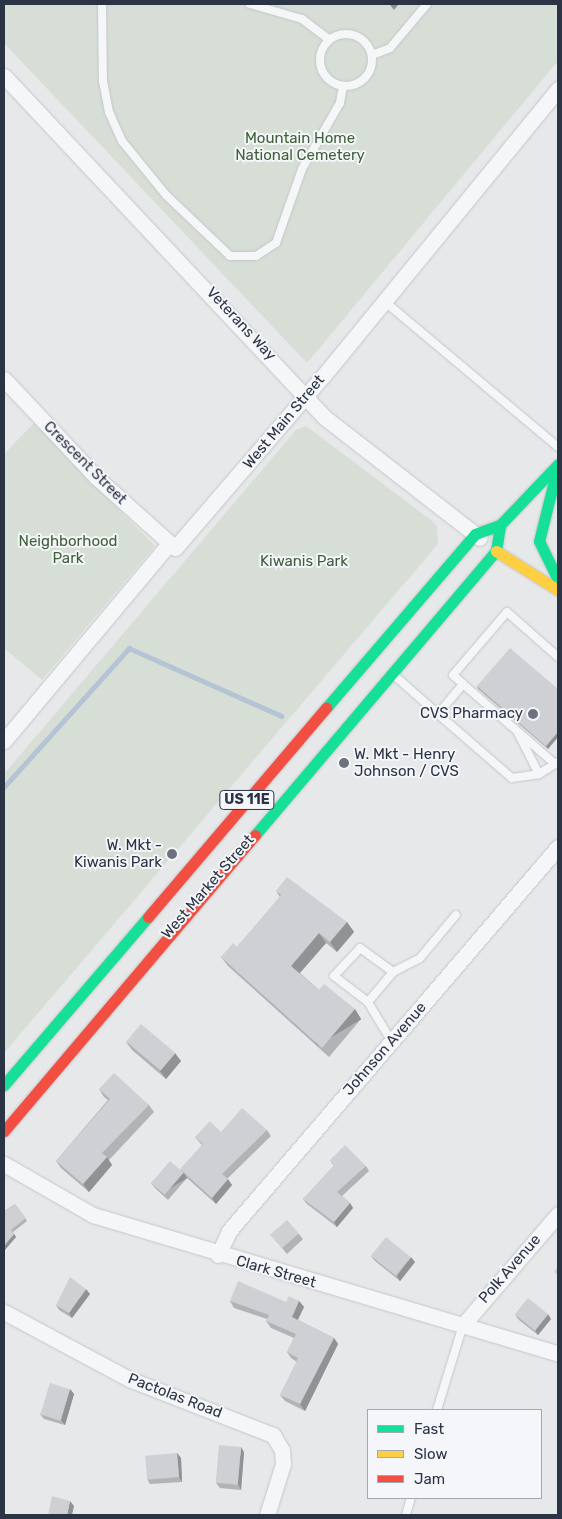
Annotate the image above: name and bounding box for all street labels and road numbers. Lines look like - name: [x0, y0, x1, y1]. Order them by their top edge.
- street label: Veterans Way: [202, 283, 280, 365]
- street label: West Main Street: [239, 371, 329, 473]
- street label: Crescent Street: [40, 418, 130, 508]
- road number: US 11E: [218, 788, 276, 812]
- street label: West Market Street: [158, 831, 258, 943]
- street label: Johnson Avenue: [340, 999, 430, 1099]
- street label: Polk Avenue: [475, 1231, 545, 1307]
- street label: Clark Street: [234, 1252, 318, 1292]
- street label: Pactolas Road: [125, 1370, 225, 1422]

